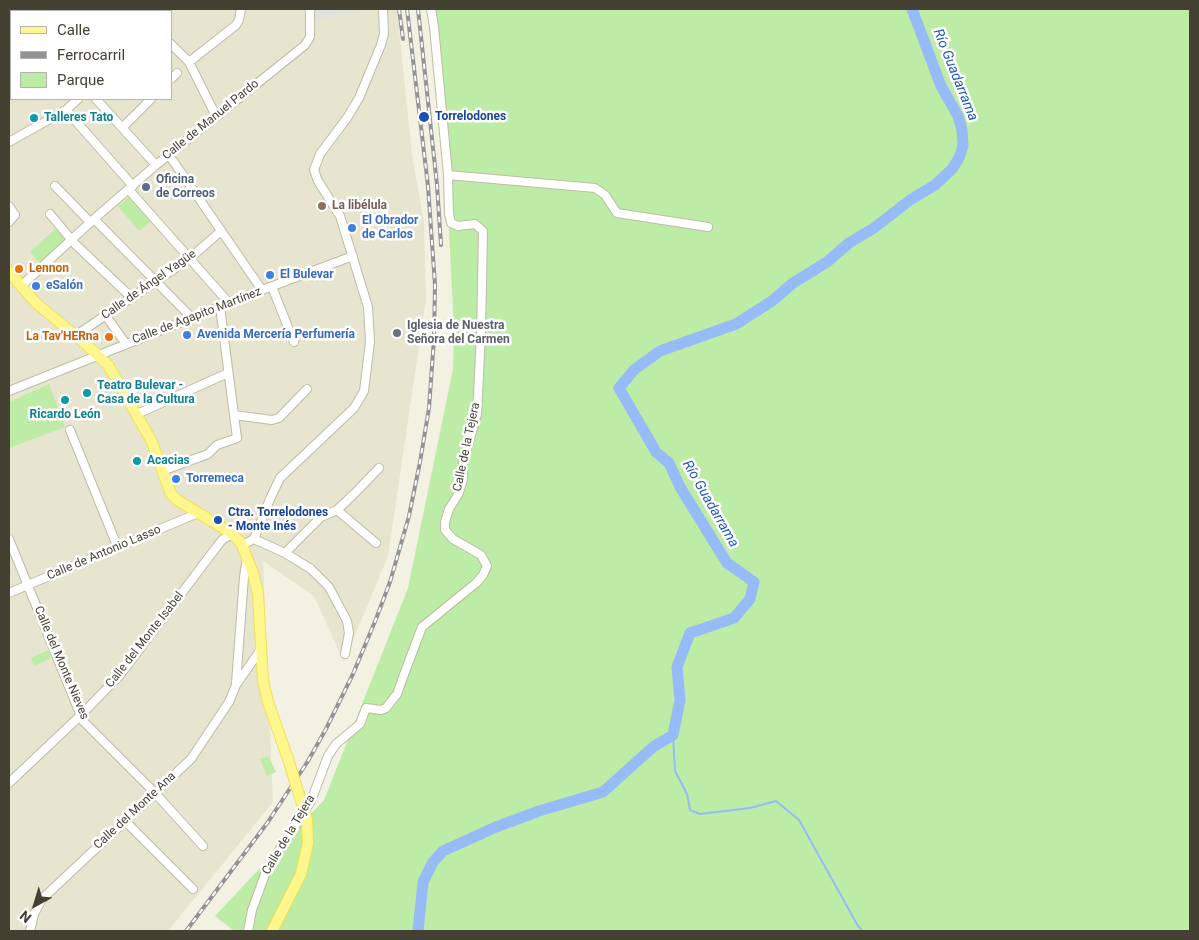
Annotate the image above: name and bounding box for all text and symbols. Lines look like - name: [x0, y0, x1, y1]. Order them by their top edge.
- legend: [10, 10, 172, 100]
- text: Calle: [57, 21, 90, 39]
- water label: Río Guadarrama: [929, 27, 981, 123]
- text: Ferrocarril: [57, 46, 125, 64]
- text: Parque: [57, 71, 104, 89]
- street label: Calle de Manuel Pardo: [160, 77, 262, 163]
- marker: Torrelodones: [417, 110, 431, 124]
- place label: Torrelodones: [435, 110, 506, 124]
- place label: Talleres Tato: [44, 111, 113, 125]
- marker: Talleres Tato: [28, 112, 40, 124]
- place label: Oficina de Correos: [156, 173, 215, 201]
- marker: Oficina de Correos: [140, 181, 152, 193]
- place label: La libélula: [332, 199, 387, 213]
- marker: La libélula: [316, 200, 328, 212]
- place label: El Obrador de Carlos: [362, 214, 418, 242]
- marker: El Obrador de Carlos: [346, 222, 358, 234]
- street label: Calle de Ángel Yagüe: [99, 247, 199, 323]
- place label: Lennon: [29, 262, 69, 276]
- marker: Lennon: [13, 263, 25, 275]
- place label: El Bulevar: [280, 268, 334, 282]
- marker: El Bulevar: [264, 269, 276, 281]
- place label: eSalón: [46, 279, 83, 293]
- marker: eSalón: [30, 280, 42, 292]
- street label: Calle de Agapito Martínez: [130, 285, 264, 347]
- place label: Iglesia de Nuestra Señora del Carmen: [407, 319, 510, 347]
- marker: Iglesia de Nuestra Señora del Carmen: [391, 327, 403, 339]
- place label: Avenida Mercería Perfumería: [197, 328, 355, 342]
- marker: Avenida Mercería Perfumería: [181, 329, 193, 341]
- place label: La Tav'HERna: [26, 330, 99, 344]
- marker: La Tav'HERna: [103, 331, 115, 343]
- place label: Teatro Bulevar - Casa de la Cultura: [97, 379, 195, 407]
- marker: Teatro Bulevar - Casa de la Cultura: [81, 387, 93, 399]
- marker: Ricardo León: [59, 394, 71, 406]
- street label: Calle de la Tejera: [451, 401, 483, 493]
- place label: Ricardo León: [30, 408, 100, 422]
- place label: Acacias: [147, 454, 190, 468]
- marker: Acacias: [131, 455, 143, 467]
- water label: Río Guadarrama: [678, 457, 742, 551]
- place label: Torremeca: [186, 472, 244, 486]
- marker: Torremeca: [170, 473, 182, 485]
- place label: Ctra. Torrelodones - Monte Inés: [228, 506, 328, 534]
- marker: Ctra. Torrelodones - Monte Inés: [212, 514, 224, 526]
- street label: Calle de Antonio Lasso: [45, 522, 163, 584]
- street label: Calle del Monte Isabel: [103, 589, 187, 691]
- street label: Calle del Monte Nieves: [31, 604, 91, 722]
- street label: Calle del Monte Ana: [91, 769, 179, 853]
- street label: Calle de la Tejera: [260, 792, 318, 878]
- north arrow: [10, 880, 60, 930]
- text: N: [17, 907, 34, 926]

